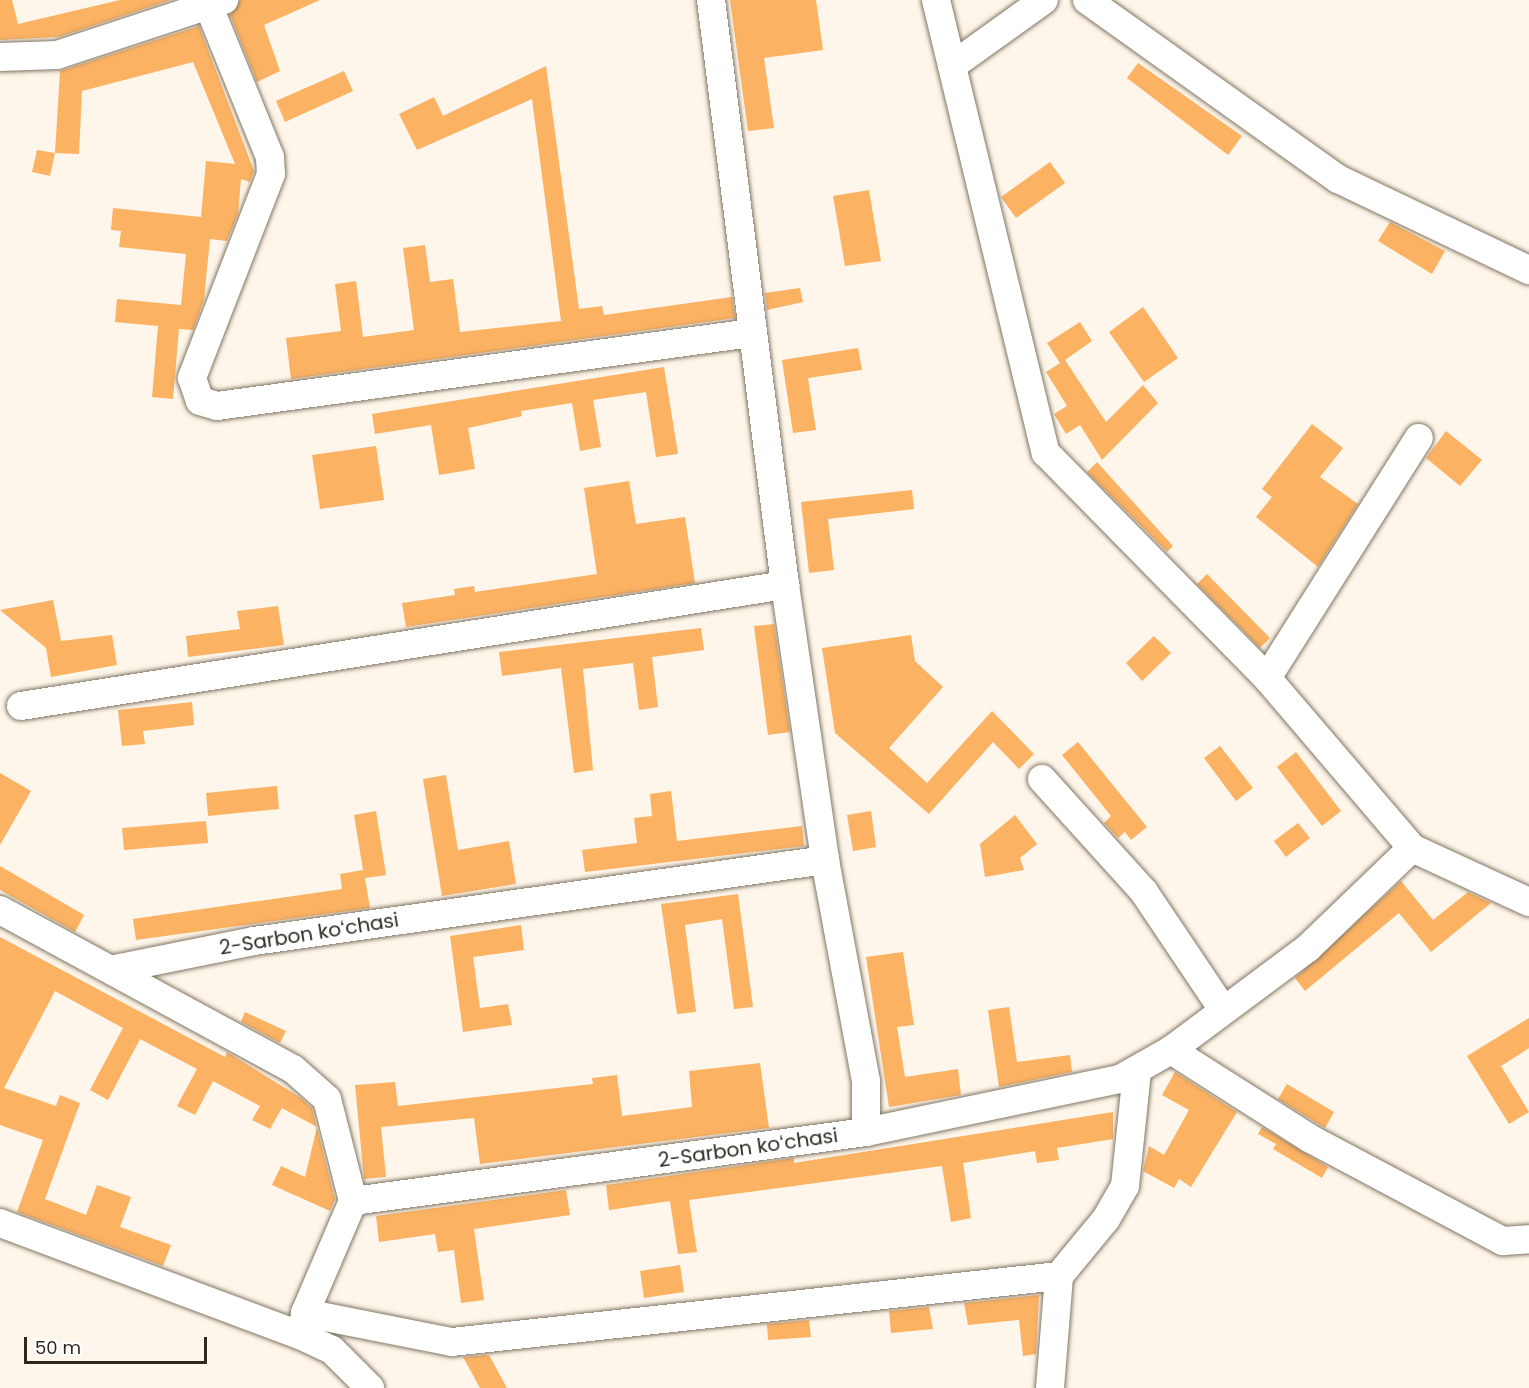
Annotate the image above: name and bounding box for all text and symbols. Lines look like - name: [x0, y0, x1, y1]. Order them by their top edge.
- street label: 2-Sarbon koʻchasi: [218, 908, 400, 960]
- street label: 2-Sarbon koʻchasi: [657, 1124, 839, 1172]
- scale bar: [27, 1325, 210, 1363]
- text: 50 m: [35, 1335, 81, 1360]

